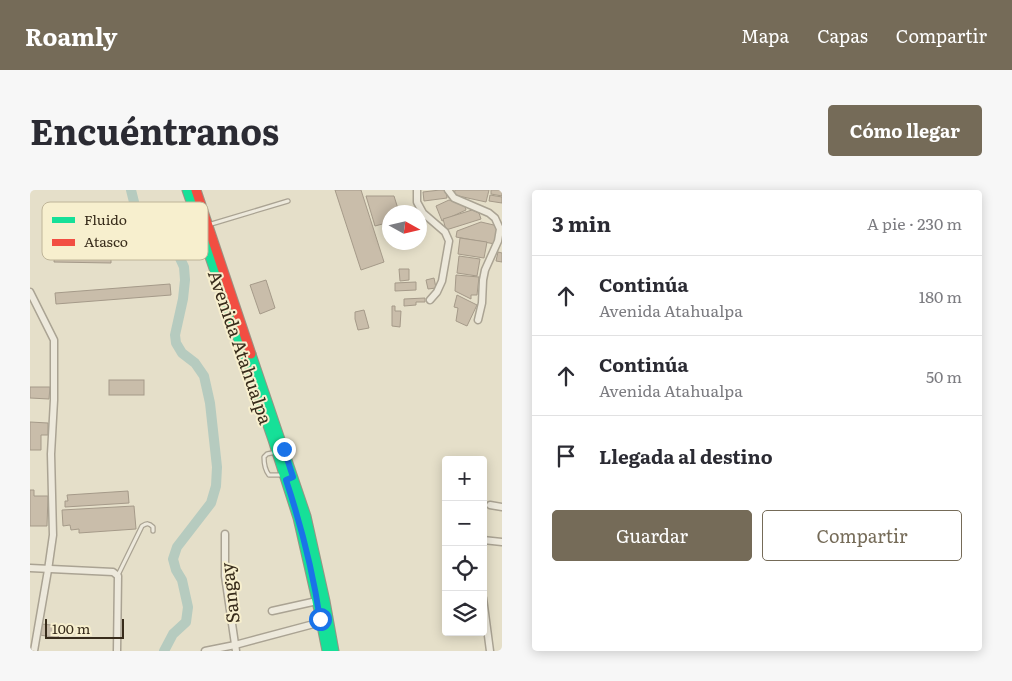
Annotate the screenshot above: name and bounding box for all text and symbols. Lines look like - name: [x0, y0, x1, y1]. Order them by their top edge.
- text: Roamly: [25, 18, 118, 53]
- text: Mapa: [741, 22, 789, 49]
- text: Capas: [817, 22, 868, 49]
- text: Compartir: [896, 22, 987, 49]
- text: Encuéntranos: [30, 104, 279, 156]
- button: Cómo llegar: [828, 105, 982, 156]
- legend: [42, 202, 208, 260]
- north arrow: [382, 205, 427, 250]
- text: 3 min: [552, 207, 611, 238]
- text: Fluido: [84, 209, 127, 229]
- text: A pie · 230 m: [867, 211, 962, 235]
- text: Atasco: [84, 231, 128, 251]
- street label: Avenida Atahualpa: [202, 266, 280, 428]
- text: Continúa: [599, 270, 689, 298]
- icon: ahead: [552, 282, 580, 310]
- text: 180 m: [919, 284, 962, 308]
- text: Avenida Atahualpa: [599, 298, 743, 322]
- text: Continúa: [599, 350, 689, 378]
- icon: ahead: [552, 362, 580, 390]
- text: 50 m: [926, 364, 962, 388]
- text: Avenida Atahualpa: [599, 378, 743, 402]
- route end: [273, 438, 296, 461]
- icon: arrive: [552, 442, 580, 470]
- text: Llegada al destino: [599, 442, 773, 470]
- map controls: [442, 456, 487, 636]
- button: +: [442, 456, 487, 501]
- button: −: [442, 501, 487, 546]
- button: Guardar: [552, 510, 752, 561]
- button: Compartir: [762, 510, 962, 561]
- button: locate: [442, 546, 487, 591]
- street label: Sangay: [212, 561, 246, 625]
- button: layers: [442, 591, 487, 636]
- route start: [309, 608, 332, 631]
- scale bar: [45, 616, 124, 639]
- text: 100 m: [52, 618, 90, 638]

